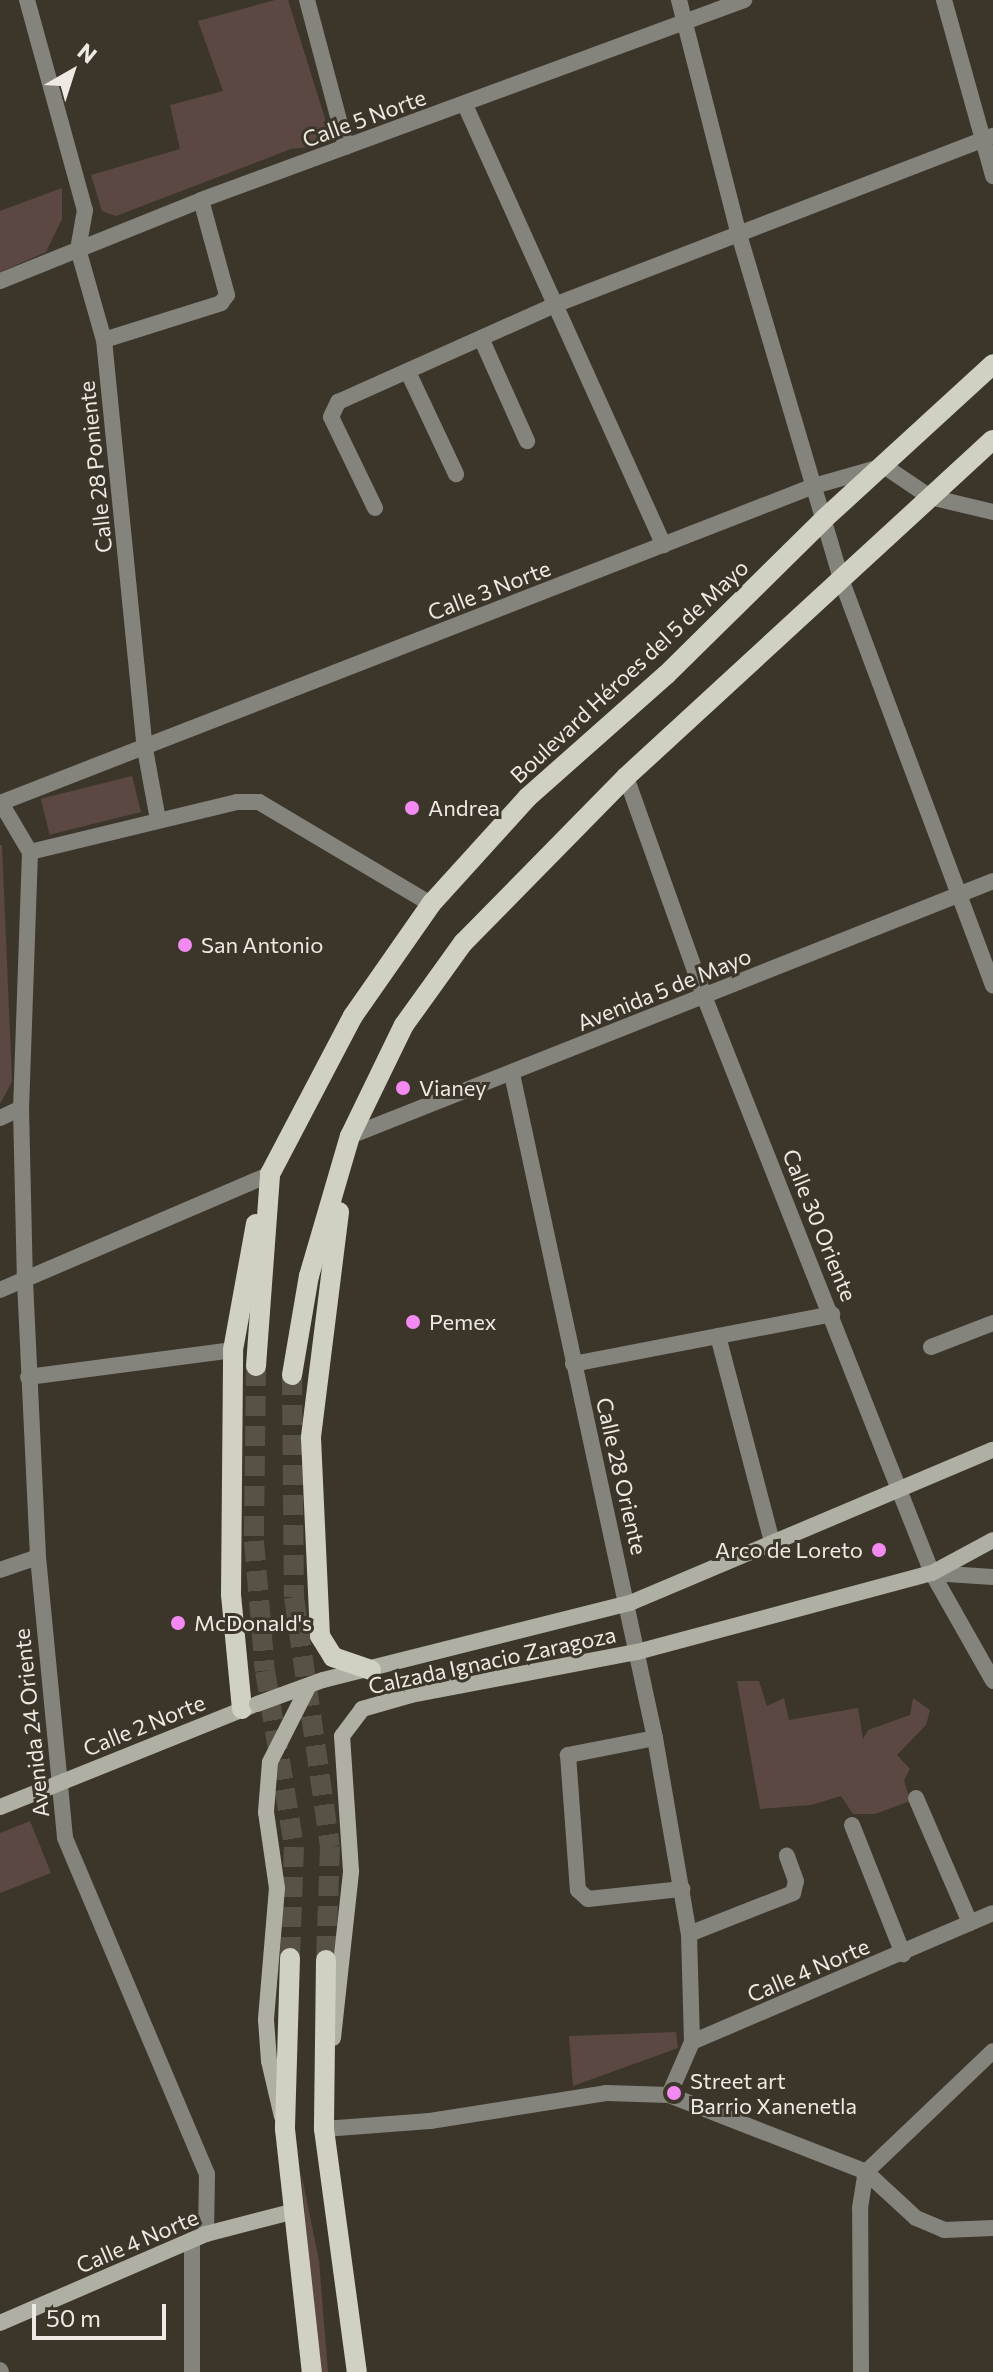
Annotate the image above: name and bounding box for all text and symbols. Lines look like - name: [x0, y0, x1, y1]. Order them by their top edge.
- north arrow: [32, 32, 112, 112]
- text: N: [73, 37, 102, 69]
- street label: Calle 5 Norte: [299, 83, 429, 153]
- street label: Calle 28 Poniente: [73, 380, 117, 554]
- street label: Boulevard Héroes del 5 de Mayo: [505, 554, 753, 788]
- street label: Calle 3 Norte: [424, 555, 554, 625]
- place label: Andrea: [428, 795, 500, 821]
- marker: Andrea: [403, 799, 421, 817]
- place label: San Antonio: [201, 932, 323, 958]
- marker: San Antonio: [176, 936, 194, 954]
- street label: Avenida 5 de Mayo: [573, 942, 755, 1036]
- place label: Vianey: [419, 1075, 487, 1101]
- marker: Vianey: [394, 1079, 412, 1097]
- street label: Calle 30 Oriente: [777, 1145, 863, 1305]
- place label: Pemex: [429, 1309, 497, 1335]
- marker: Pemex: [404, 1313, 422, 1331]
- street label: Calle 28 Oriente: [591, 1395, 653, 1557]
- place label: Arco de Loreto: [715, 1537, 863, 1563]
- marker: Arco de Loreto: [870, 1541, 888, 1559]
- place label: McDonald's: [194, 1610, 312, 1636]
- marker: McDonald's: [169, 1614, 187, 1632]
- street label: Calzada Ignacio Zaragoza: [366, 1621, 618, 1699]
- street label: Avenida 24 Oriente: [8, 1627, 54, 1819]
- street label: Calle 2 Norte: [79, 1689, 209, 1761]
- street label: Calle 4 Norte: [743, 1932, 873, 2008]
- place label: Street art Barrio Xanenetla: [690, 2067, 857, 2118]
- marker: Street art Barrio Xanenetla: [665, 2084, 683, 2102]
- street label: Calle 4 Norte: [72, 2203, 202, 2279]
- scale bar: [36, 2288, 170, 2338]
- text: 50 m: [46, 2303, 101, 2332]

